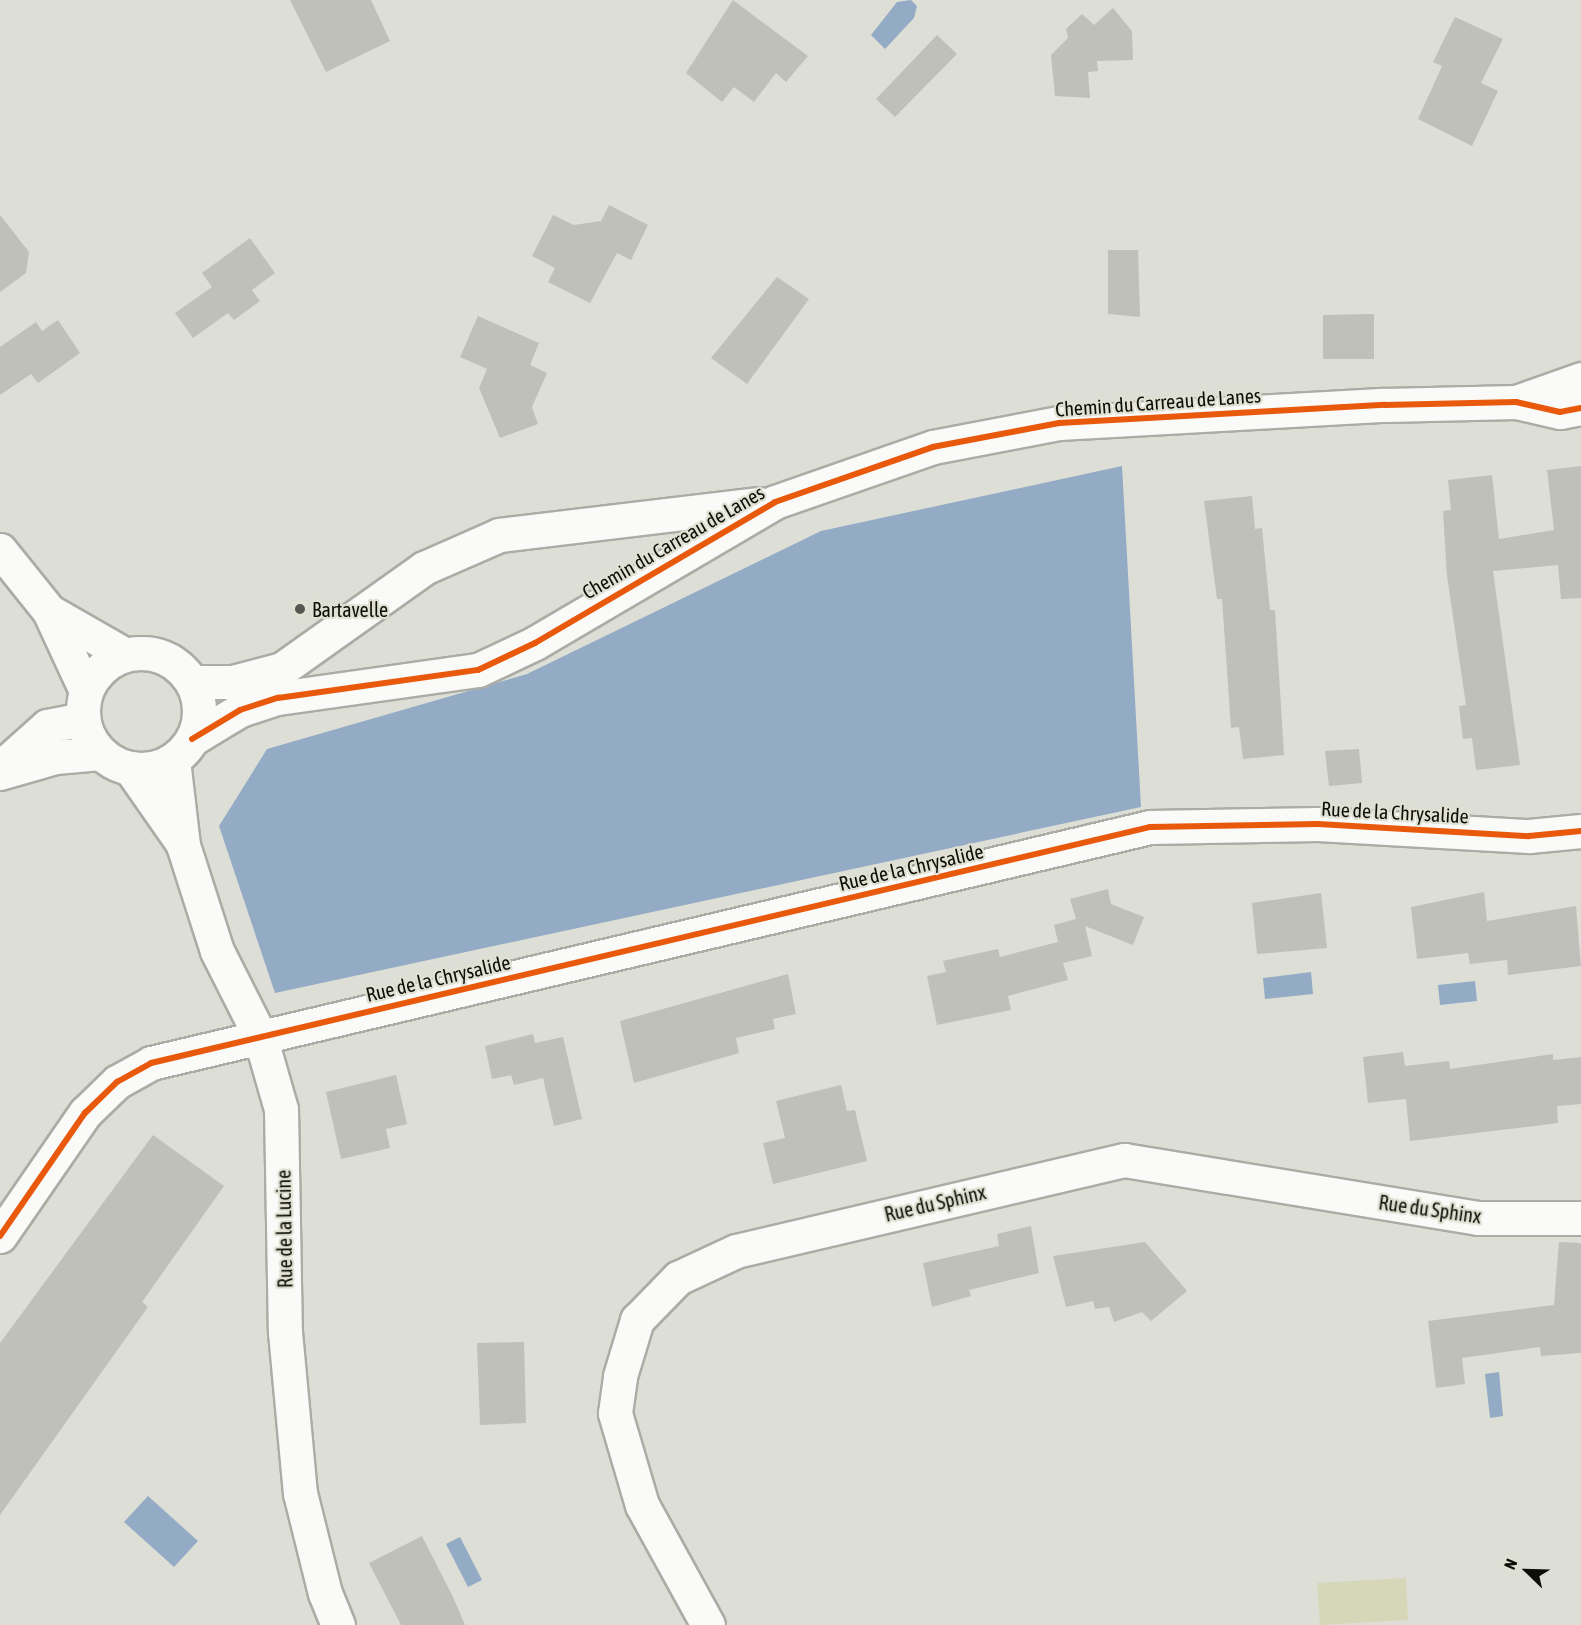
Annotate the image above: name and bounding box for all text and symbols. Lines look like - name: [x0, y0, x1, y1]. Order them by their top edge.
- street label: Chemin du Carreau de Lanes: [1054, 383, 1262, 421]
- street label: Chemin du Carreau de Lanes: [578, 480, 768, 604]
- place label: Bartavelle: [312, 597, 388, 621]
- marker: Bartavelle: [293, 602, 307, 616]
- street label: Rue de la Chrysalide: [1321, 796, 1469, 828]
- street label: Rue de la Chrysalide: [836, 839, 986, 895]
- street label: Rue de la Chrysalide: [363, 950, 513, 1006]
- street label: Rue de la Lucine: [271, 1170, 297, 1288]
- street label: Rue du Sphinx: [882, 1180, 988, 1226]
- street label: Rue du Sphinx: [1377, 1190, 1483, 1228]
- north arrow: [1497, 1541, 1557, 1601]
- text: N: [1500, 1556, 1521, 1572]

